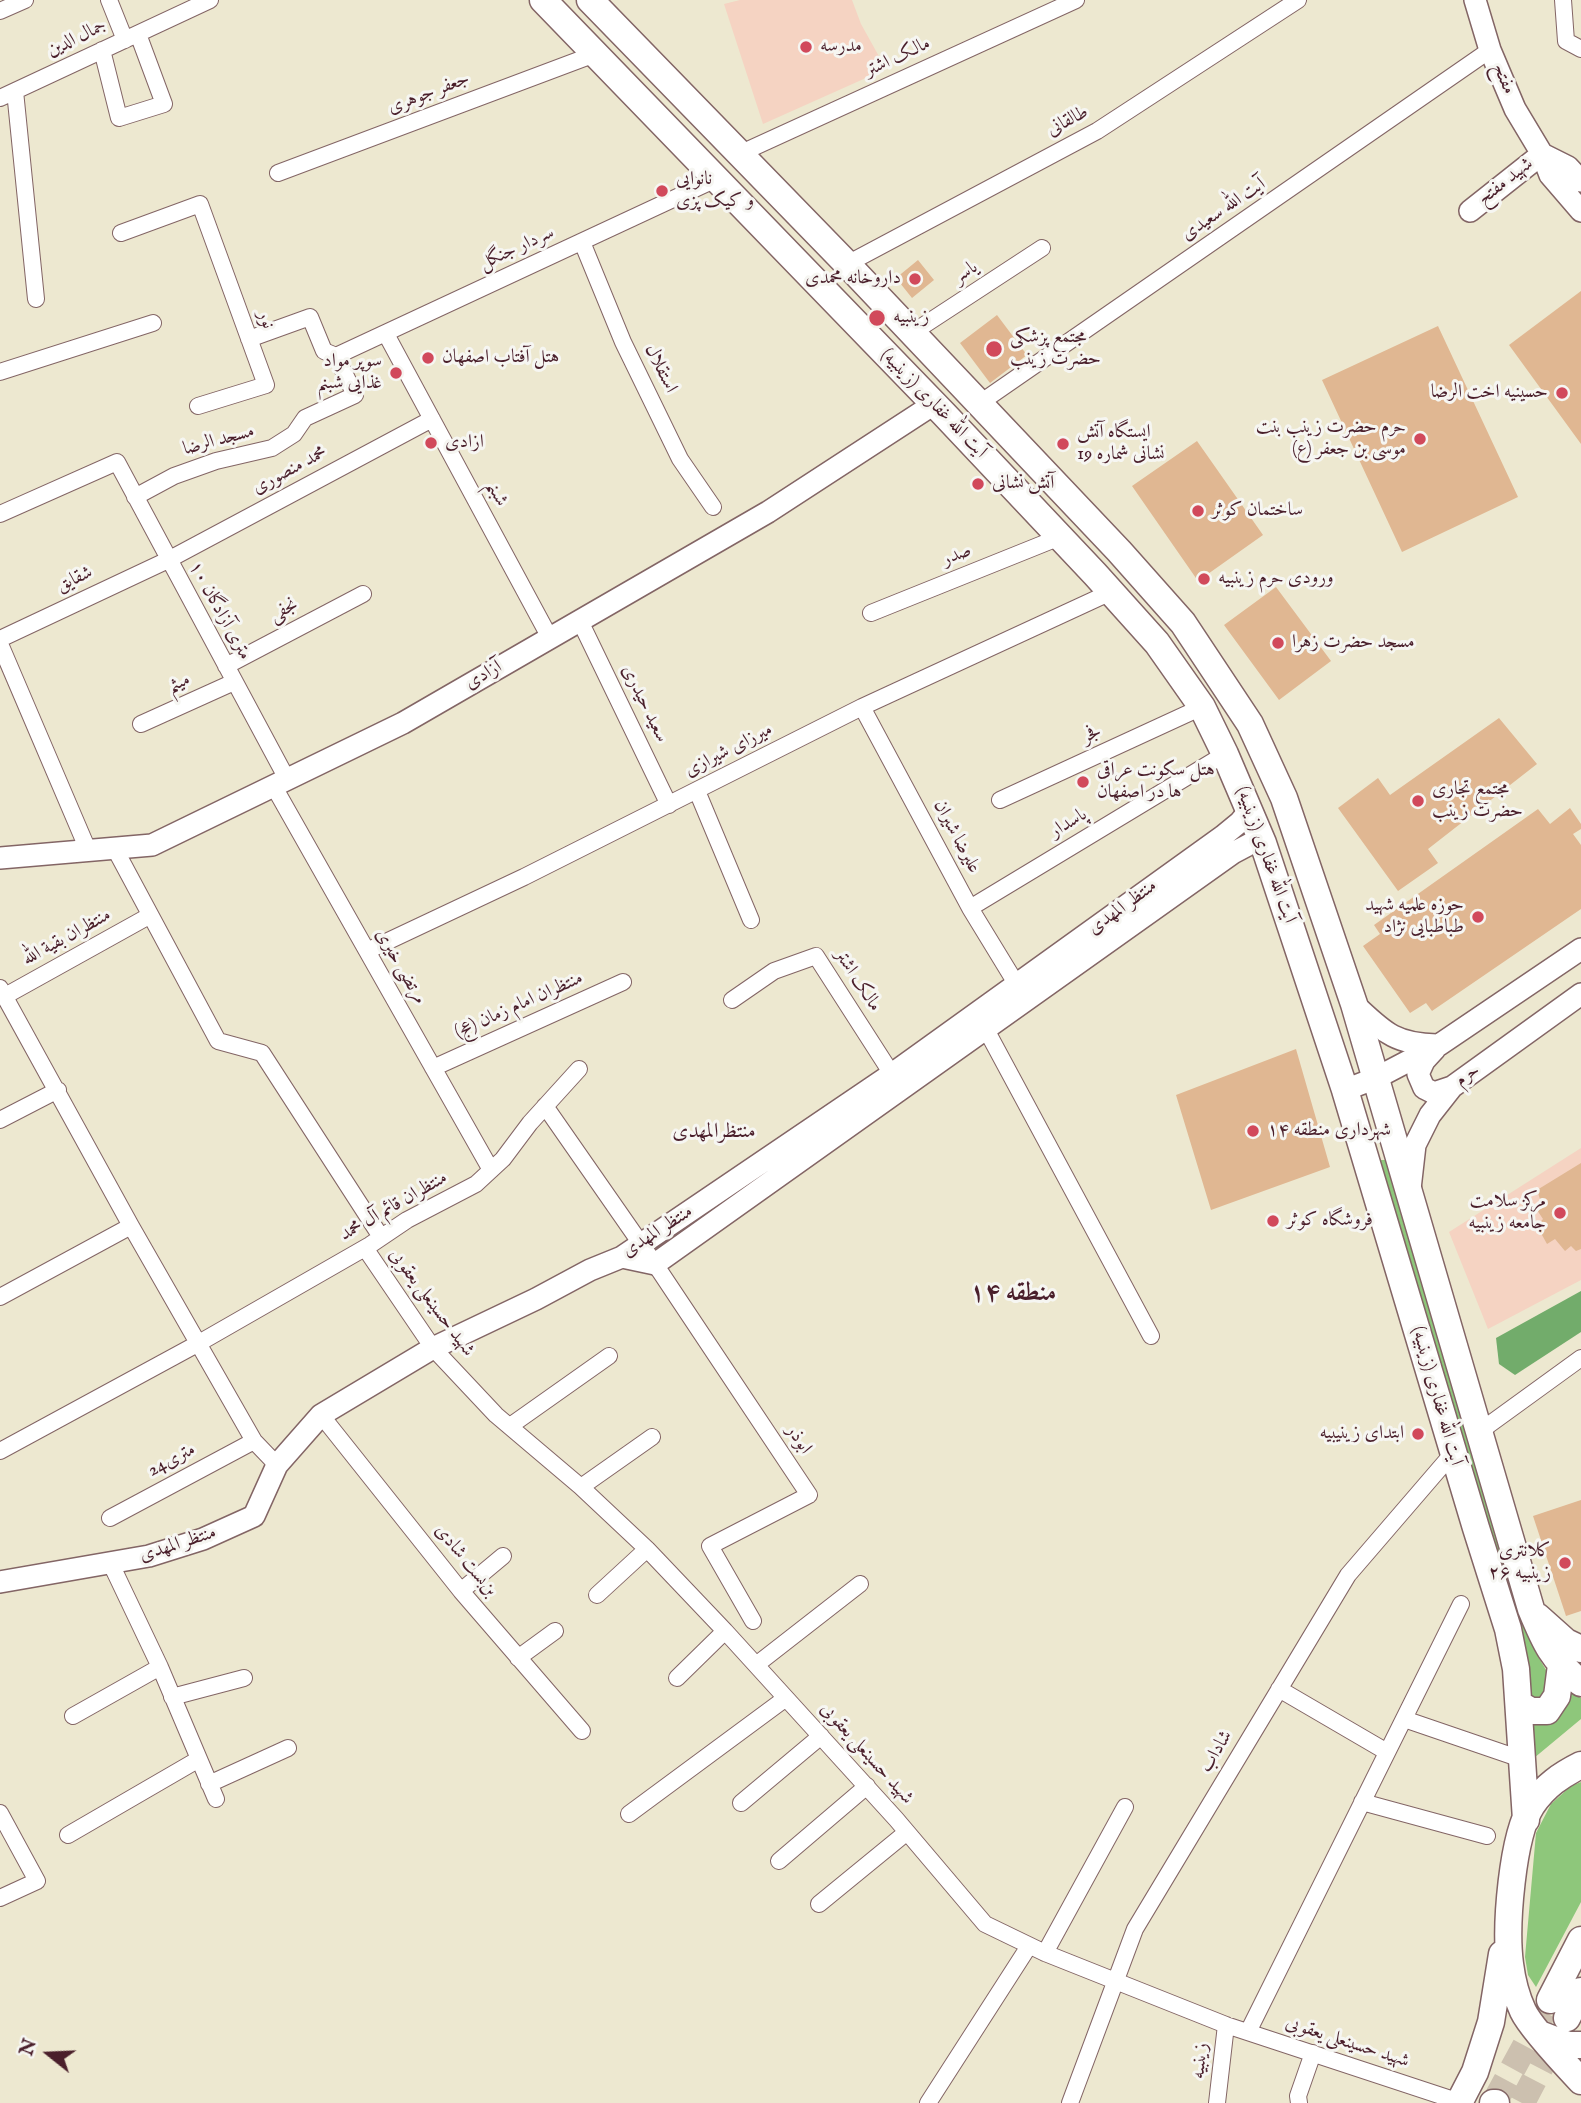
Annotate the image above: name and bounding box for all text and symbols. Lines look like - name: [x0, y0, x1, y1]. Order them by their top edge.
- street label: جمال الدین: [43, 15, 111, 63]
- street label: مالک اشتر: [862, 33, 934, 83]
- place label: مدرسه: [820, 36, 862, 58]
- marker: مدرسه: [798, 39, 814, 55]
- street label: مفتح: [1486, 60, 1520, 98]
- street label: جعفر جوهری: [385, 68, 473, 120]
- street label: طالقانی: [1043, 102, 1093, 142]
- street label: شهید مفتح: [1474, 153, 1538, 211]
- place label: نانوایی و کیک پزی: [676, 169, 754, 213]
- street label: آیت الله سعیدی: [1178, 174, 1270, 246]
- marker: نانوایی و کیک پزی: [654, 183, 670, 199]
- street label: سردار جنگل: [476, 222, 558, 276]
- street label: یاسر: [949, 257, 983, 289]
- place label: داروخانه محمدی: [805, 268, 901, 290]
- marker: داروخانه محمدی: [907, 271, 923, 287]
- place label: زینبیه: [893, 307, 929, 329]
- street label: نور: [251, 308, 279, 332]
- marker: زینبیه: [867, 308, 887, 328]
- place label: مجتمع پزشکی حضرت زینب: [1010, 327, 1101, 371]
- marker: مجتمع پزشکی حضرت زینب: [984, 339, 1004, 359]
- street label: استقلال: [639, 341, 681, 397]
- street label: آیت الله غفاری (زینبیه): [875, 344, 991, 464]
- place label: هتل آفتاب اصفهان: [442, 347, 559, 369]
- marker: هتل آفتاب اصفهان: [420, 350, 436, 366]
- place label: سوپر مواد غذایی شبنم: [317, 351, 382, 395]
- marker: سوپر مواد غذایی شبنم: [388, 365, 404, 381]
- place label: حسینیه اخت الرضا: [1431, 382, 1548, 404]
- marker: حسینیه اخت الرضا: [1554, 385, 1570, 401]
- place label: حرم حضرت زینب بنت موسی بن جعفر (ع): [1256, 417, 1406, 461]
- street label: مسجد الرضا: [181, 421, 257, 461]
- place label: ایستگاه آتش نشانی شماره 19: [1077, 422, 1165, 466]
- marker: حرم حضرت زینب بنت موسی بن جعفر (ع): [1412, 431, 1428, 447]
- place label: ازادی: [445, 432, 484, 454]
- marker: ازادی: [423, 435, 439, 451]
- marker: ایستگاه آتش نشانی شماره 19: [1055, 436, 1071, 452]
- street label: محمد منصوری: [249, 442, 331, 500]
- place label: آتش نشانی: [992, 473, 1054, 495]
- marker: آتش نشانی: [970, 476, 986, 492]
- street label: شبنم: [480, 477, 512, 511]
- place label: ساختمان کوثر: [1212, 500, 1303, 522]
- marker: ساختمان کوثر: [1190, 503, 1206, 519]
- street label: صدر: [939, 540, 975, 572]
- street label: ۱۰ متری آزادگان: [183, 558, 255, 664]
- street label: شقایق: [53, 562, 97, 598]
- place label: ورودی حرم زینبیه: [1218, 568, 1334, 590]
- marker: ورودی حرم زینبیه: [1196, 571, 1212, 587]
- street label: نجفی: [266, 594, 302, 628]
- place label: مسجد حضرت زهرا: [1292, 632, 1415, 654]
- marker: مسجد حضرت زهرا: [1270, 635, 1286, 651]
- street label: آزادی: [461, 656, 507, 696]
- street label: سعید حیدری: [615, 661, 673, 747]
- street label: میثم: [164, 669, 194, 699]
- street label: میرزای شیرازی: [681, 719, 777, 783]
- street label: فجر: [1079, 721, 1105, 749]
- place label: هتل سکونت عراقی ها در اصفهان: [1097, 760, 1215, 804]
- marker: هتل سکونت عراقی ها در اصفهان: [1075, 774, 1091, 790]
- place label: مجتمع تجاری حضرت زینب: [1432, 779, 1523, 823]
- street label: آیت الله غفاری (زینبیه): [1230, 784, 1300, 926]
- marker: مجتمع تجاری حضرت زینب: [1410, 793, 1426, 809]
- street label: علیرضا شیران: [927, 797, 985, 877]
- street label: پاسدار: [1046, 804, 1092, 844]
- street label: منتظر المهدی: [1084, 875, 1162, 941]
- place label: حوزه علمیه شهید طباطبایی نژاد: [1365, 895, 1464, 939]
- street label: منتظران بقیة الله: [19, 904, 115, 972]
- marker: حوزه علمیه شهید طباطبایی نژاد: [1470, 909, 1486, 925]
- street label: مرتضی خیری: [369, 925, 431, 1009]
- street label: مالک اشتر: [828, 946, 886, 1016]
- street label: منتظران امام زمان (عج): [451, 967, 587, 1045]
- street label: حرم: [1451, 1059, 1485, 1093]
- district label: منتظرالمهدی: [672, 1120, 756, 1146]
- place label: شهرداری منطقه ۱۴: [1267, 1120, 1391, 1142]
- marker: شهرداری منطقه ۱۴: [1245, 1123, 1261, 1139]
- street label: منتظران قائم آل محمد: [336, 1167, 452, 1247]
- place label: مرکز سلامت جامعه زینبیه: [1468, 1191, 1546, 1235]
- street label: منتظر المهدی: [618, 1201, 698, 1263]
- marker: مرکز سلامت جامعه زینبیه: [1552, 1205, 1568, 1221]
- place label: فروشگاه کوثر: [1287, 1210, 1373, 1232]
- marker: فروشگاه کوثر: [1265, 1213, 1281, 1229]
- street label: شهید حسینعلی یعقوبی: [383, 1245, 479, 1361]
- district label: منطقه ۱۴: [970, 1279, 1056, 1311]
- street label: آیت الله غفاری (زینبیه): [1405, 1324, 1467, 1468]
- street label: ابوذر: [780, 1421, 816, 1459]
- place label: ابتدای زینیبیه: [1319, 1423, 1404, 1445]
- marker: ابتدای زینیبیه: [1410, 1426, 1426, 1442]
- street label: 24متری: [144, 1439, 200, 1483]
- street label: بن‌بست شادی: [429, 1520, 501, 1602]
- street label: منتظر المهدی: [137, 1522, 219, 1568]
- place label: کلانتری ۲۶ زینبیه: [1488, 1541, 1551, 1585]
- marker: کلانتری ۲۶ زینبیه: [1557, 1555, 1573, 1571]
- street label: شهید حسینعلی یعقوبی: [814, 1698, 918, 1810]
- street label: شاداب: [1196, 1727, 1238, 1777]
- street label: شهید حسینعلی یعقوبی: [1282, 2012, 1412, 2074]
- north arrow: [14, 2019, 84, 2089]
- text: N: [15, 2036, 43, 2059]
- street label: زینبیه: [1188, 2042, 1214, 2080]

